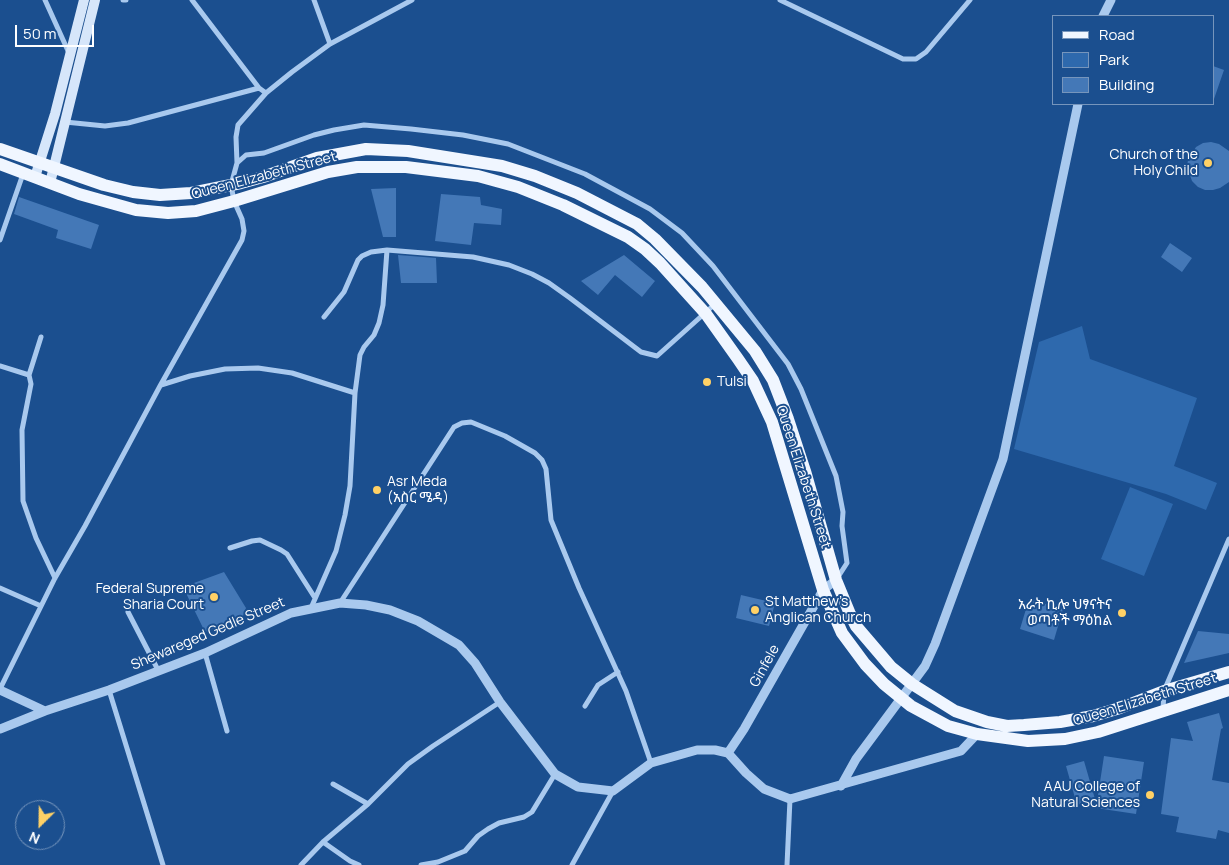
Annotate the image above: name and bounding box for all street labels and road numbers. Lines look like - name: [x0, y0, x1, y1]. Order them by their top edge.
- street label: Queen Elizabeth Street: [190, 149, 338, 203]
- street label: Queen Elizabeth Street: [772, 403, 834, 551]
- street label: Shewareged Gedle Street: [129, 594, 287, 674]
- street label: Ginfele: [747, 642, 783, 690]
- street label: Queen Elizabeth Street: [1071, 670, 1219, 730]

